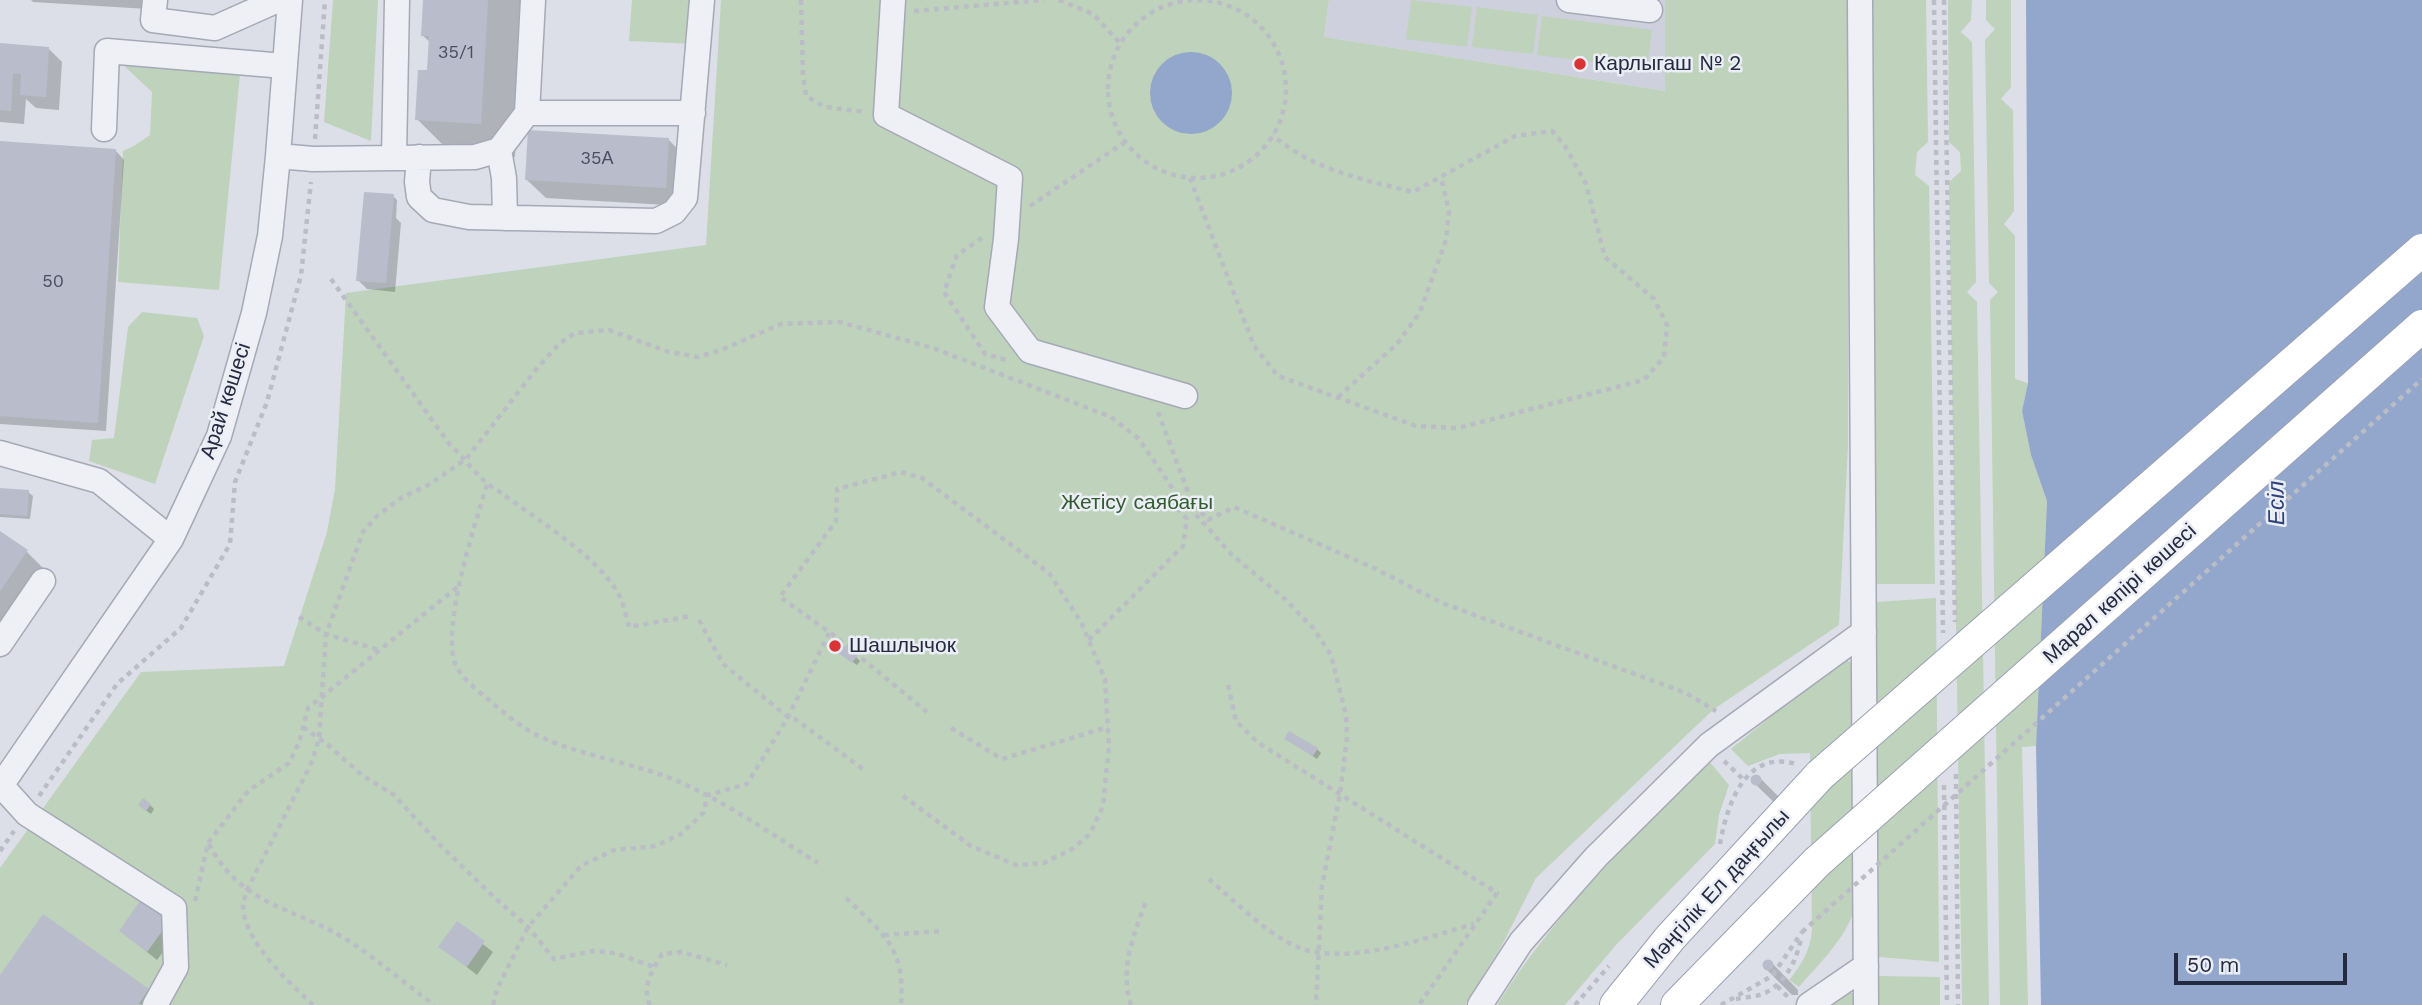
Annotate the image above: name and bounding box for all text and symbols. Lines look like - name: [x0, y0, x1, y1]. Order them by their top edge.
- house number: 35/1: [438, 42, 474, 64]
- place label: Карлыгаш № 2: [1594, 51, 1741, 77]
- marker: Карлыгаш № 2: [1572, 56, 1588, 72]
- house number: 35А: [581, 148, 613, 170]
- house number: 50: [42, 271, 64, 293]
- street label: Арай көшесі: [195, 340, 257, 462]
- water label: Есіл: [2263, 480, 2291, 526]
- park label: Жетісу саябағы: [1061, 490, 1213, 516]
- street label: Марал көпірі көшесі: [2038, 519, 2202, 669]
- place label: Шашлычок: [849, 633, 956, 659]
- marker: Шашлычок: [827, 638, 843, 654]
- street label: Мәңгілік Ел даңғылы: [1639, 804, 1795, 974]
- scale bar: [2177, 939, 2350, 983]
- text: 50 m: [2187, 952, 2239, 977]

